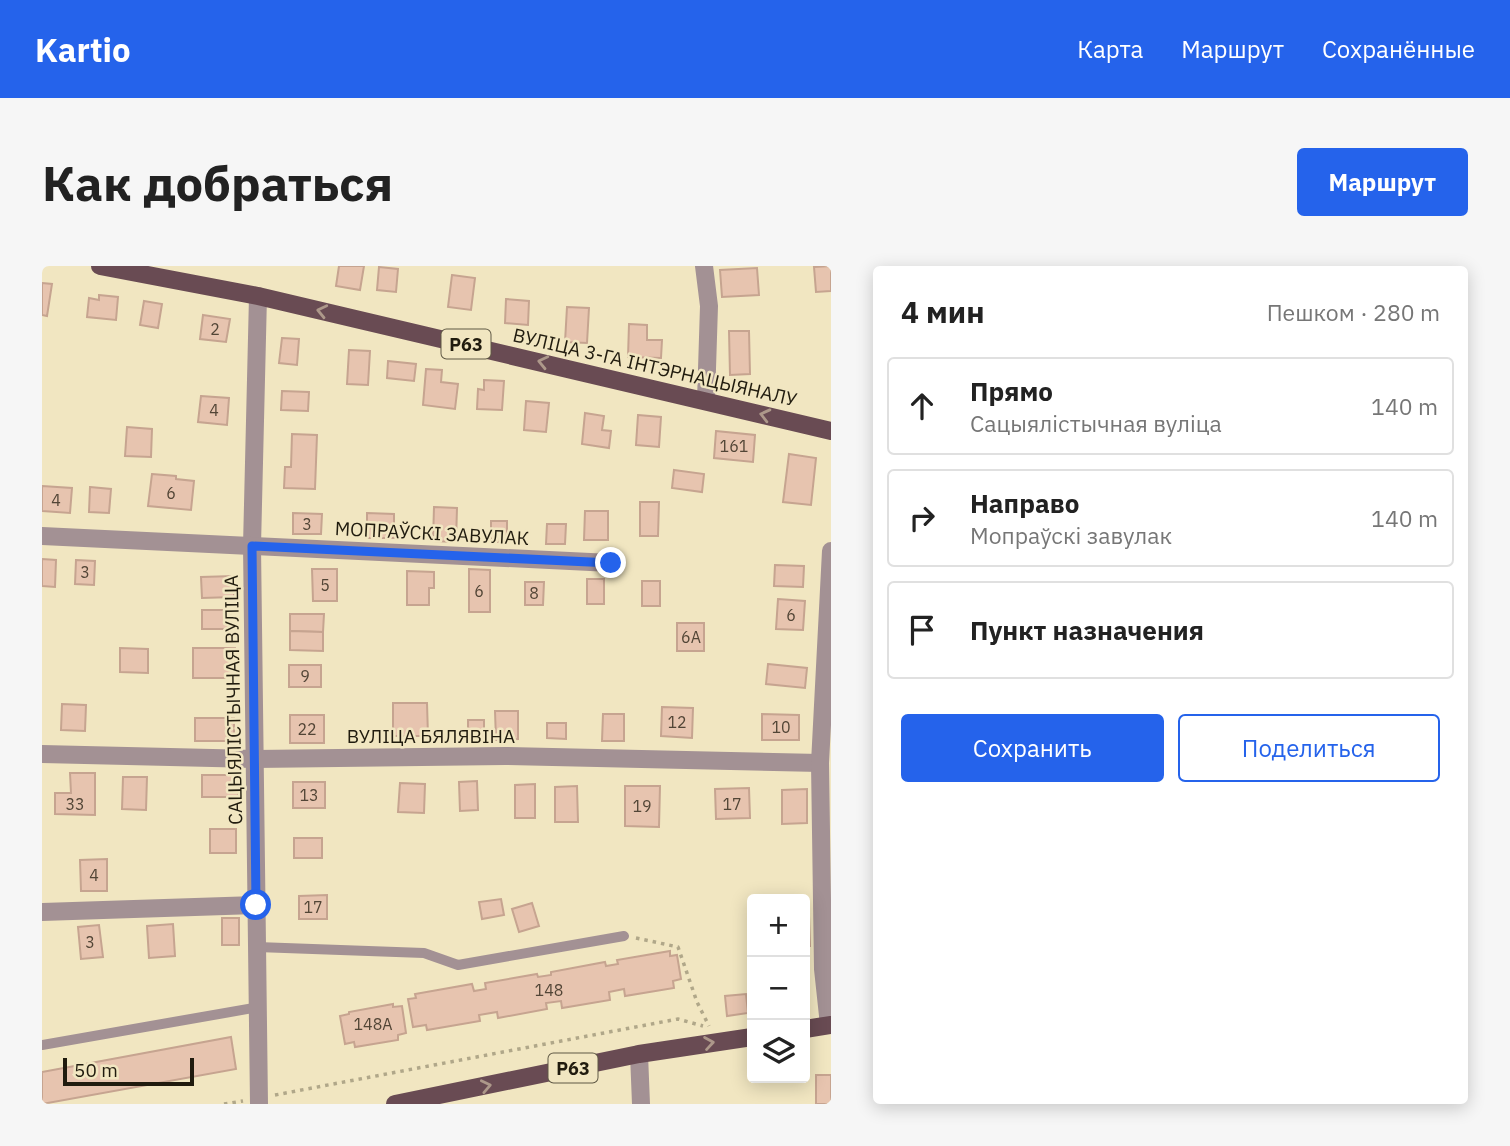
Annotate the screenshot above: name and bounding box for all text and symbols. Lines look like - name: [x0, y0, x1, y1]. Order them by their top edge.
- text: Kartio: [35, 28, 131, 71]
- text: Карта: [1077, 33, 1143, 65]
- text: Маршрут: [1181, 33, 1284, 65]
- text: Сохранённые: [1322, 33, 1475, 65]
- button: Маршрут: [1297, 148, 1468, 216]
- text: Как добраться: [42, 151, 393, 214]
- text: 4 мин: [901, 292, 985, 331]
- text: Пешком · 280 m: [1267, 297, 1440, 327]
- one-way arrow: [316, 304, 328, 319]
- house number: 2: [210, 319, 220, 339]
- street label: ВУЛІЦА 3-ГА ІНТЭРНАЦЫЯНАЛУ: [511, 323, 799, 411]
- road number: Р63: [442, 330, 490, 358]
- one-way arrow: [537, 356, 549, 370]
- text: Прямо: [970, 374, 1053, 408]
- icon: ahead: [903, 387, 941, 425]
- text: 140 m: [1371, 391, 1438, 421]
- house number: 4: [209, 400, 219, 420]
- text: Сацыялістычная вуліца: [970, 408, 1222, 438]
- one-way arrow: [759, 409, 771, 423]
- house number: 161: [720, 436, 748, 456]
- house number: 6: [166, 483, 176, 503]
- text: Направо: [970, 486, 1079, 520]
- house number: 4: [51, 490, 61, 510]
- icon: right: [903, 499, 941, 537]
- text: 140 m: [1371, 503, 1438, 533]
- house number: 3: [302, 514, 312, 534]
- street label: МОПРАЎСКІ ЗАВУЛАК: [334, 516, 530, 550]
- text: Мопраўскі завулак: [970, 520, 1172, 550]
- route end: [595, 547, 626, 578]
- house number: 3: [80, 562, 90, 582]
- street label: САЦЫЯЛІСТЫЧНАЯ ВУЛІЦА: [219, 575, 247, 825]
- house number: 5: [320, 575, 330, 595]
- house number: 6: [474, 581, 484, 601]
- house number: 8: [529, 583, 539, 603]
- house number: 6: [786, 605, 796, 625]
- icon: arrive: [903, 611, 941, 649]
- text: Пункт назначения: [970, 613, 1204, 647]
- house number: 6А: [681, 627, 701, 647]
- house number: 9: [300, 666, 310, 686]
- house number: 12: [667, 712, 687, 732]
- button: Сохранить: [901, 714, 1164, 782]
- button: Поделиться: [1178, 714, 1440, 782]
- house number: 10: [771, 717, 791, 737]
- house number: 22: [297, 719, 317, 739]
- street label: ВУЛІЦА БЯЛЯВІНА: [347, 724, 515, 748]
- house number: 13: [299, 785, 319, 805]
- house number: 33: [65, 794, 85, 814]
- house number: 17: [722, 794, 742, 814]
- house number: 19: [632, 796, 652, 816]
- house number: 4: [89, 865, 99, 885]
- route start: [240, 889, 271, 920]
- map controls: [747, 894, 810, 1083]
- button: +: [747, 894, 810, 957]
- house number: 17: [303, 897, 323, 917]
- house number: 3: [85, 932, 95, 952]
- button: −: [747, 957, 810, 1020]
- house number: 148: [535, 980, 563, 1000]
- house number: 148А: [353, 1014, 393, 1034]
- button: layers: [747, 1020, 810, 1083]
- one-way arrow: [703, 1036, 715, 1051]
- road number: Р63: [548, 1054, 598, 1082]
- scale bar: [63, 1055, 194, 1087]
- text: 50 m: [74, 1058, 118, 1082]
- one-way arrow: [480, 1079, 492, 1094]

